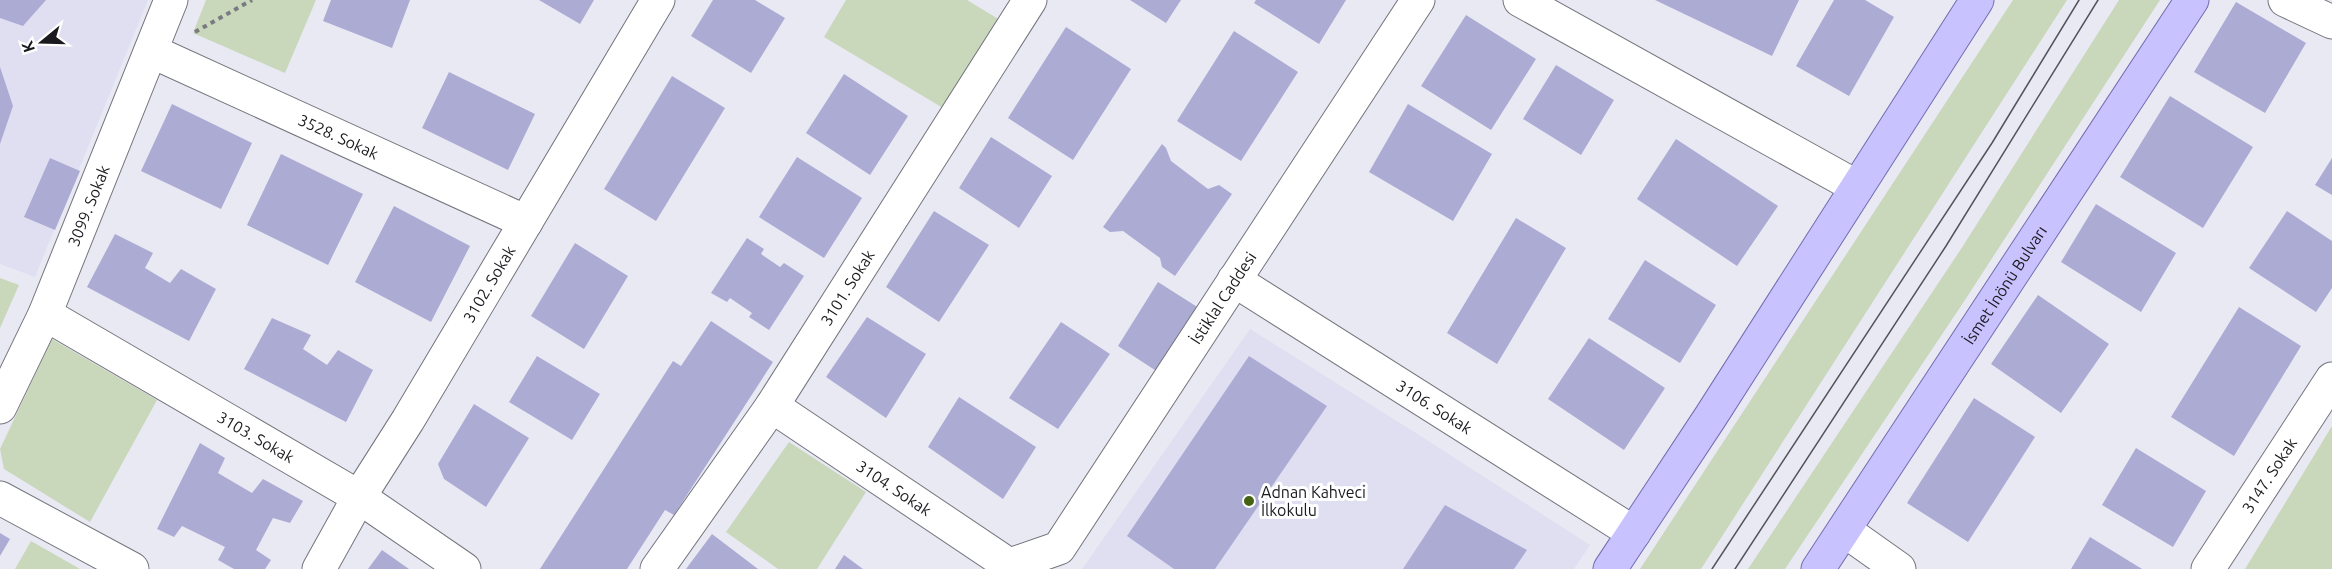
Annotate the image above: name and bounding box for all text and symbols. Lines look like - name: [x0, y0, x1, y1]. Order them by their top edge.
- north arrow: [12, 12, 72, 72]
- text: K: [17, 39, 38, 55]
- street label: 3528. Sokak: [296, 110, 381, 162]
- street label: 3099. Sokak: [64, 162, 113, 249]
- street label: İsmet İnönü Bulvarı: [1959, 222, 2050, 347]
- street label: 3102. Sokak: [459, 242, 519, 325]
- street label: 3101. Sokak: [817, 246, 878, 328]
- street label: İstiklal Caddesi: [1186, 248, 1260, 347]
- street label: 3106. Sokak: [1393, 376, 1475, 437]
- street label: 3103. Sokak: [214, 407, 297, 466]
- street label: 3147. Sokak: [2238, 434, 2300, 516]
- street label: 3104. Sokak: [853, 456, 935, 519]
- place label: Adnan Kahveci İlkokulu: [1261, 483, 1366, 519]
- marker: Adnan Kahveci İlkokulu: [1242, 494, 1256, 508]

